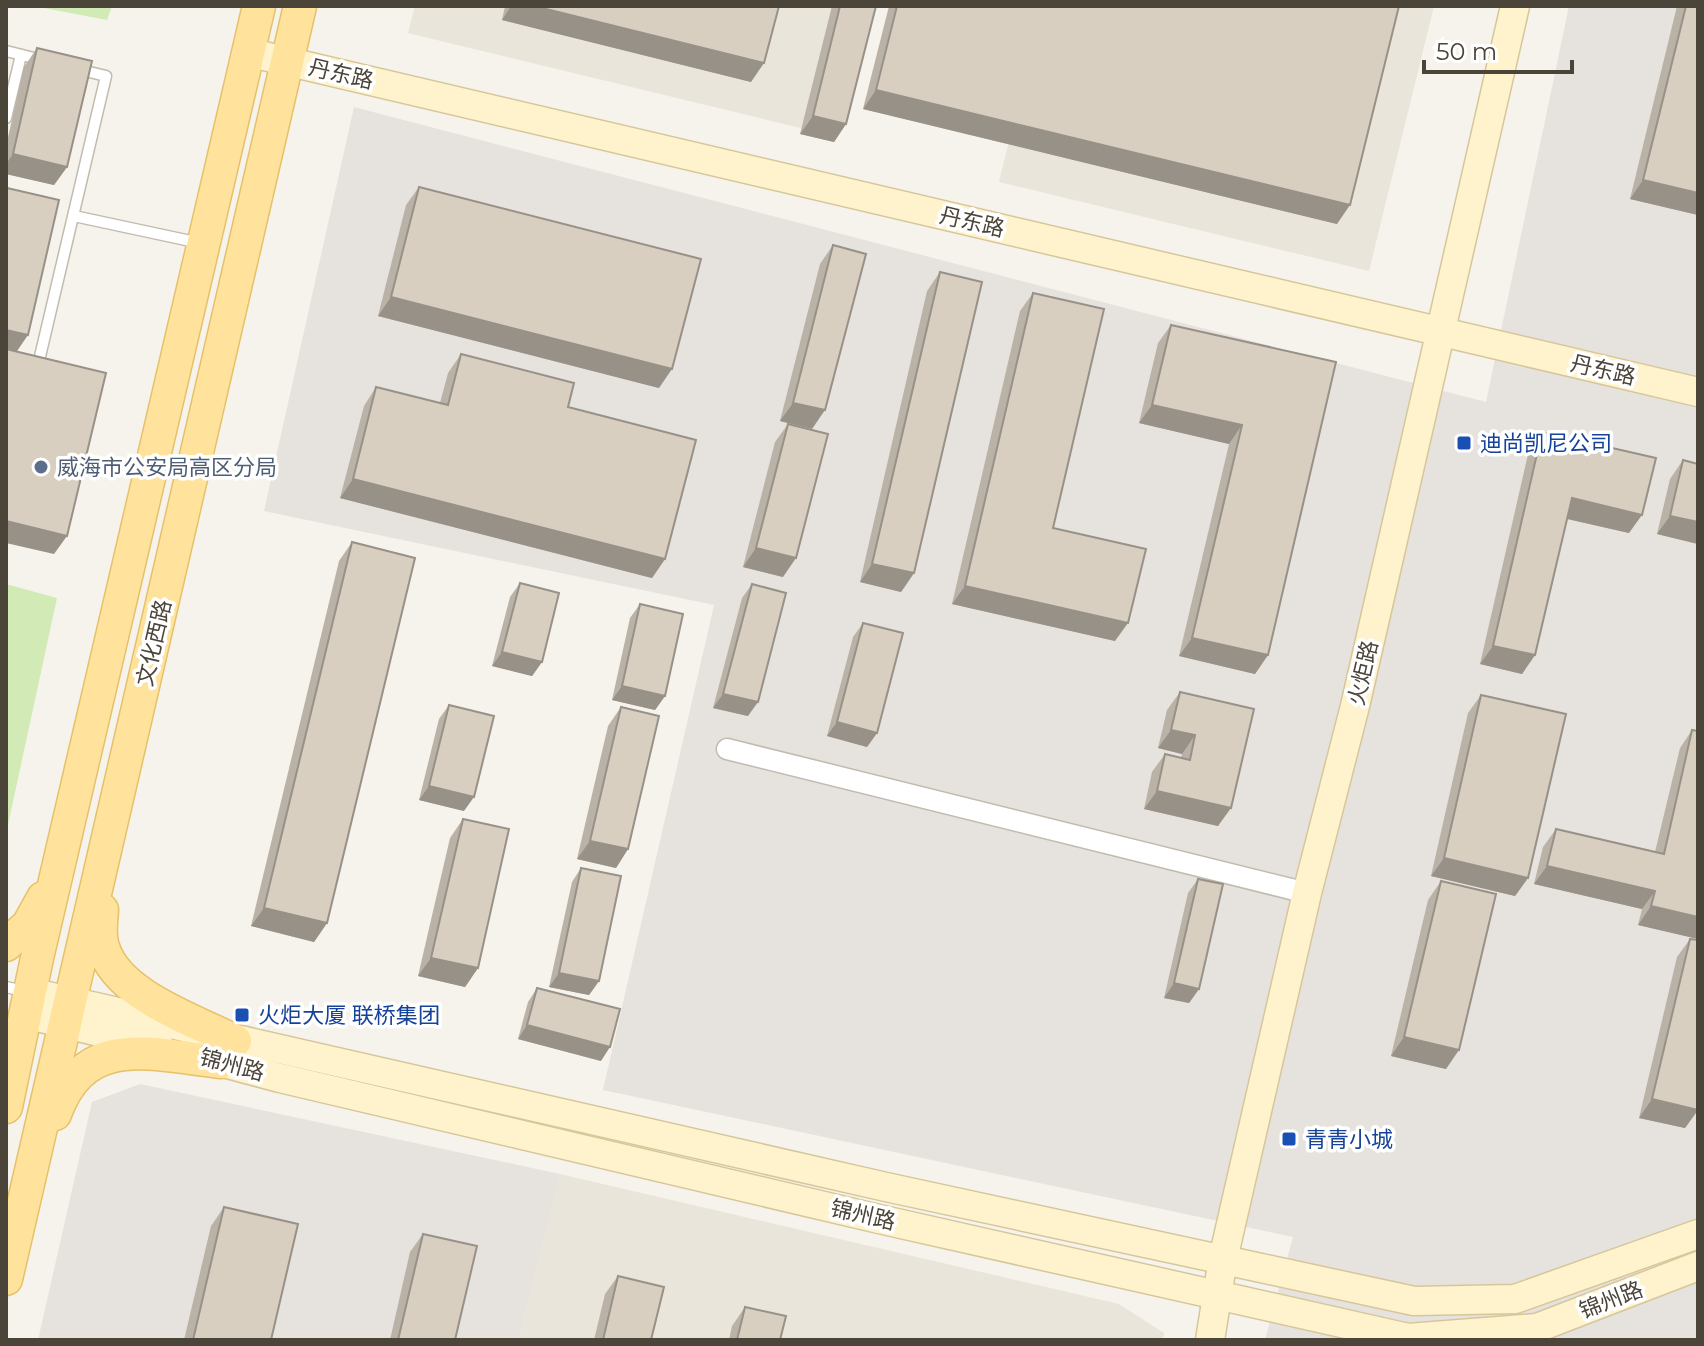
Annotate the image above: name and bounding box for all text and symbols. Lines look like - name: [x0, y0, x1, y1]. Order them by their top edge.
- scale bar: [1424, 24, 1572, 74]
- text: 50 m: [1436, 37, 1497, 66]
- street label: 丹东路: [306, 53, 376, 95]
- street label: 丹东路: [937, 201, 1007, 243]
- street label: 丹东路: [1568, 349, 1638, 391]
- place label: 迪尚凯尼公司: [1480, 430, 1612, 457]
- marker: 迪尚凯尼公司: [1455, 434, 1473, 452]
- place label: 威海市公安局高区分局: [57, 454, 277, 481]
- marker: 威海市公安局高区分局: [32, 458, 50, 476]
- street label: 文化西路: [131, 597, 177, 689]
- street label: 火炬路: [1342, 638, 1384, 708]
- place label: 火炬大厦 联桥集团: [258, 1002, 440, 1029]
- marker: 火炬大厦 联桥集团: [233, 1006, 251, 1024]
- street label: 锦州路: [197, 1043, 267, 1087]
- place label: 青青小城: [1305, 1126, 1393, 1153]
- marker: 青青小城: [1280, 1130, 1298, 1148]
- street label: 锦州路: [828, 1194, 898, 1236]
- street label: 锦州路: [1575, 1276, 1647, 1324]

